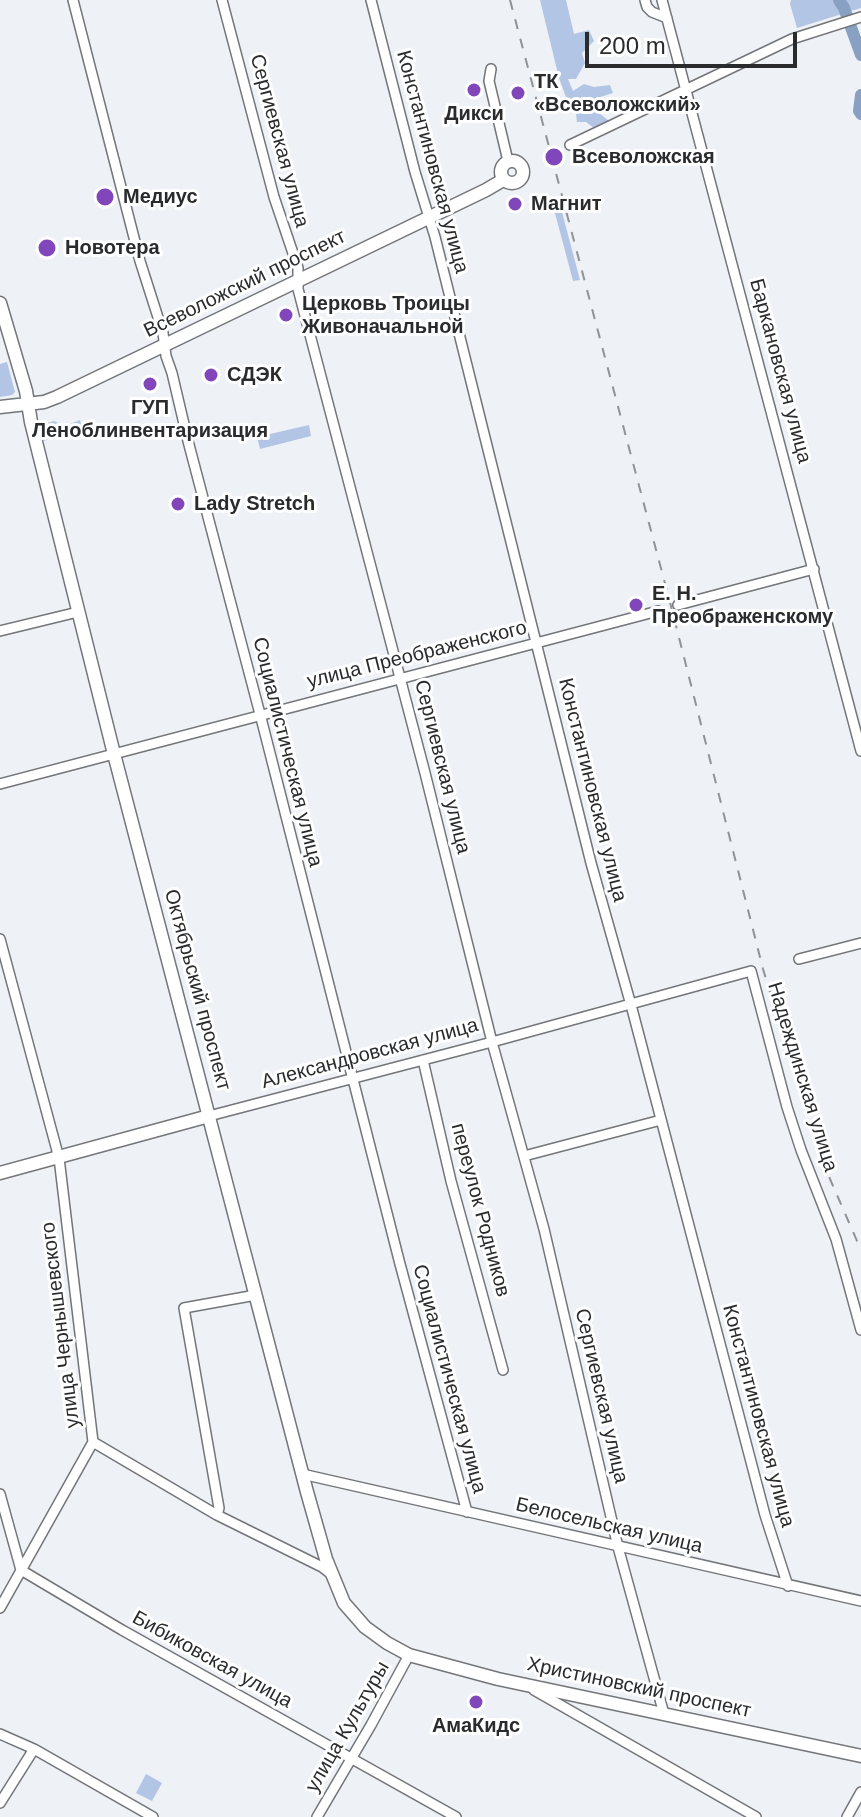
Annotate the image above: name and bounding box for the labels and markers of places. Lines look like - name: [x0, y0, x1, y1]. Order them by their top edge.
- place label: ТК «Всеволожский»: [534, 70, 701, 117]
- marker: Дикси: [465, 81, 483, 99]
- marker: ТК «Всеволожский»: [509, 84, 527, 102]
- place label: Дикси: [444, 102, 504, 126]
- place label: Всеволожская: [572, 145, 715, 169]
- marker: Всеволожская: [543, 146, 565, 168]
- place label: Медиус: [123, 185, 198, 209]
- marker: Медиус: [94, 186, 116, 208]
- place label: Магнит: [531, 192, 602, 216]
- marker: Магнит: [506, 195, 524, 213]
- place label: Новотера: [65, 236, 160, 260]
- marker: Новотера: [36, 237, 58, 259]
- place label: Церковь Троицы Живоначальной: [302, 292, 470, 339]
- marker: Церковь Троицы Живоначальной: [277, 306, 295, 324]
- place label: СДЭК: [227, 363, 282, 387]
- marker: СДЭК: [202, 366, 220, 384]
- marker: ГУП Леноблинвентаризация: [141, 375, 159, 393]
- place label: ГУП Леноблинвентаризация: [32, 396, 268, 443]
- place label: Lady Stretch: [194, 492, 315, 516]
- marker: Lady Stretch: [169, 495, 187, 513]
- place label: Е. Н. Преображенскому: [652, 582, 833, 629]
- marker: Е. Н. Преображенскому: [627, 596, 645, 614]
- marker: АмаКидс: [467, 1693, 485, 1711]
- place label: АмаКидс: [432, 1714, 520, 1738]

